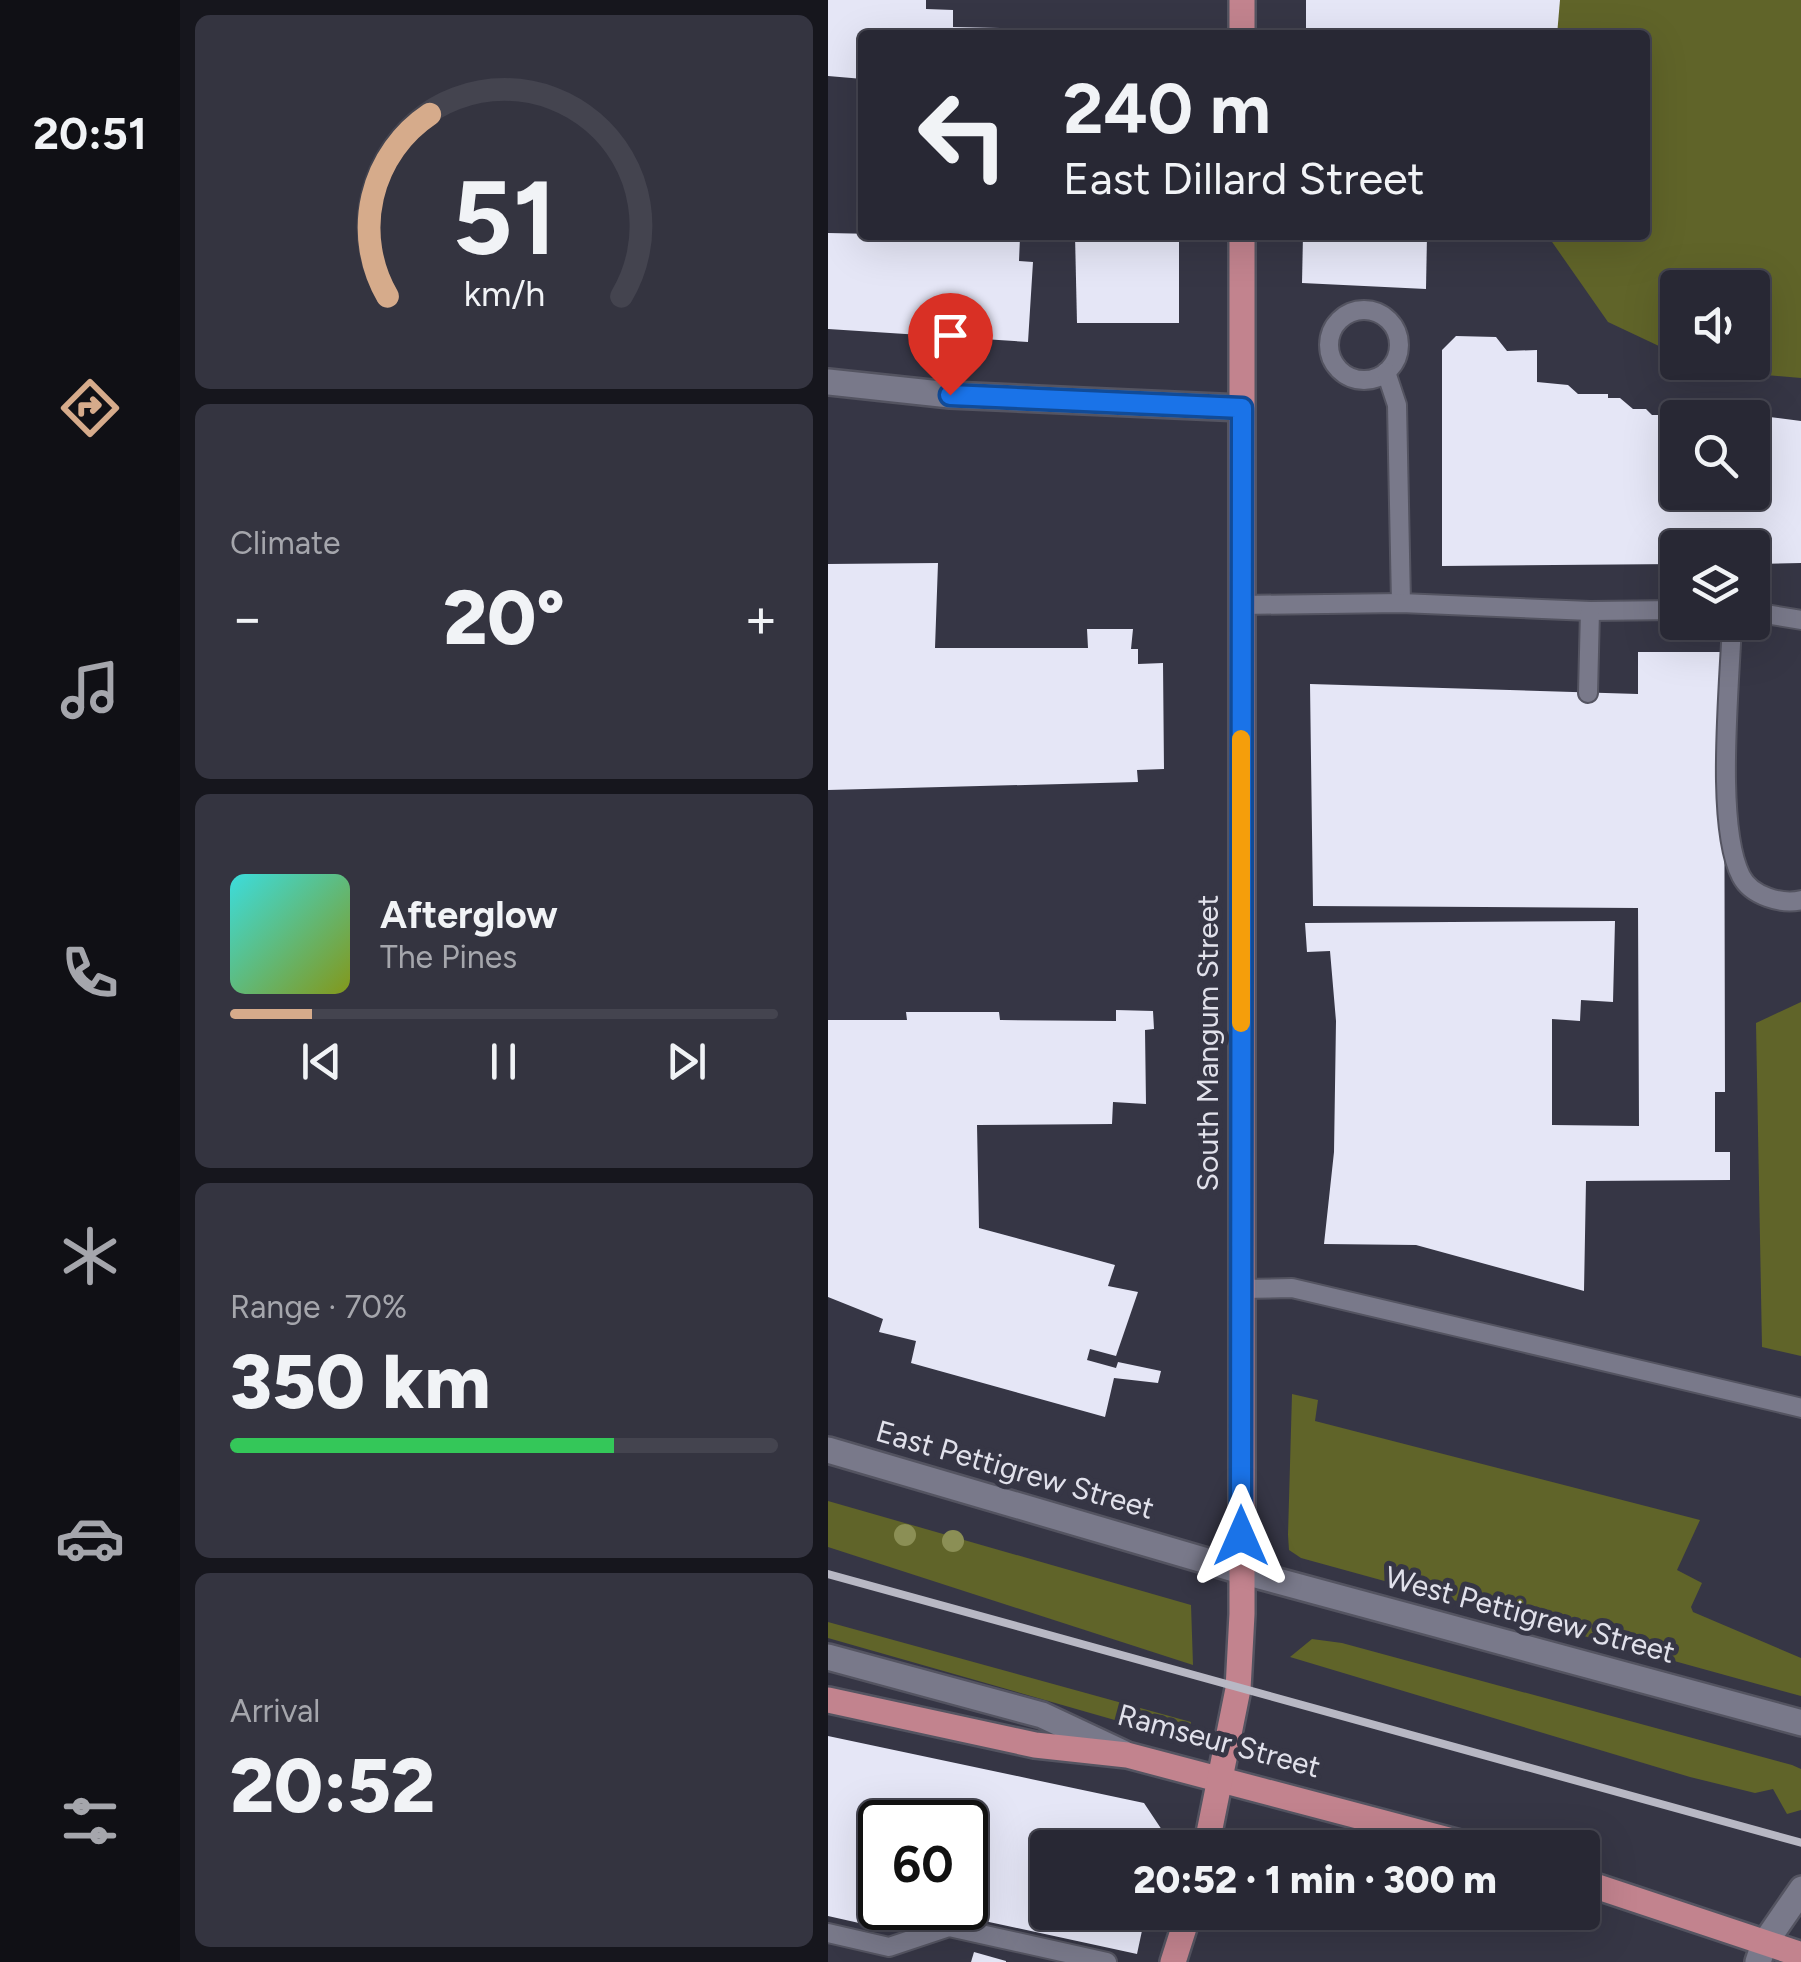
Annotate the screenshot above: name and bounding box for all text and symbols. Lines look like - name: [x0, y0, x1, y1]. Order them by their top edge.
- text: 240 m: [1063, 66, 1271, 151]
- icon: left: [898, 70, 1028, 200]
- text: 20:51: [33, 106, 147, 160]
- text: East Dillard Street: [1063, 151, 1425, 205]
- text: 51: [452, 155, 556, 280]
- map controls: [1660, 270, 1770, 640]
- button: sound: [1660, 270, 1770, 380]
- text: km/h: [463, 272, 545, 315]
- pin: [908, 293, 993, 396]
- icon: arrive: [923, 308, 978, 363]
- icon: directions: [55, 373, 125, 443]
- button: search: [1660, 400, 1770, 510]
- text: Climate: [230, 524, 341, 562]
- button: layers: [1660, 530, 1770, 640]
- text: 20°: [443, 573, 565, 663]
- text: −: [230, 585, 264, 651]
- text: +: [744, 585, 778, 651]
- icon: music: [55, 655, 125, 725]
- text: Afterglow: [380, 892, 558, 938]
- street label: South Mangum Street: [1189, 895, 1226, 1191]
- icon: phone: [55, 938, 125, 1008]
- text: The Pines: [380, 938, 517, 976]
- icon: previous: [294, 1034, 349, 1089]
- icon: pause: [476, 1034, 531, 1089]
- icon: next: [659, 1034, 714, 1089]
- icon: climate: [55, 1221, 125, 1291]
- text: Range · 70%: [230, 1288, 407, 1326]
- text: 350 km: [230, 1337, 491, 1427]
- street label: East Pettigrew Street: [872, 1412, 1158, 1527]
- position arrow: [1189, 1484, 1293, 1588]
- icon: car: [55, 1503, 125, 1573]
- street label: West Pettigrew Street: [1381, 1558, 1679, 1671]
- text: Arrival: [230, 1692, 320, 1730]
- street label: Ramseur Street: [1114, 1696, 1325, 1785]
- text: 20:52: [230, 1741, 435, 1831]
- icon: filters: [55, 1786, 125, 1856]
- speed limit sign: 60: [858, 1800, 988, 1930]
- text: 20:52 · 1 min · 300 m: [1133, 1857, 1497, 1903]

